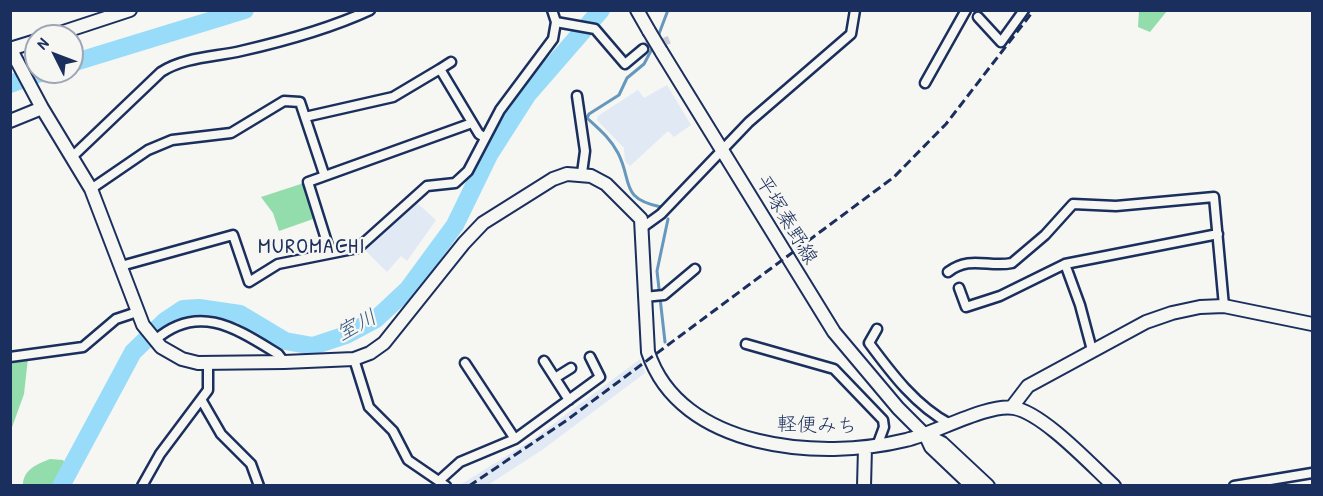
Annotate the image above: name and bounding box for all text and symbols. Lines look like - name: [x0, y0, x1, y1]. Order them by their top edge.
- north arrow: [24, 24, 84, 84]
- text: N: [31, 33, 53, 54]
- street label: 平塚秦野線: [750, 171, 822, 269]
- district label: MUROMACHI: [258, 234, 366, 260]
- water label: 室川: [333, 305, 381, 347]
- street label: 軽便みち: [777, 413, 857, 439]

